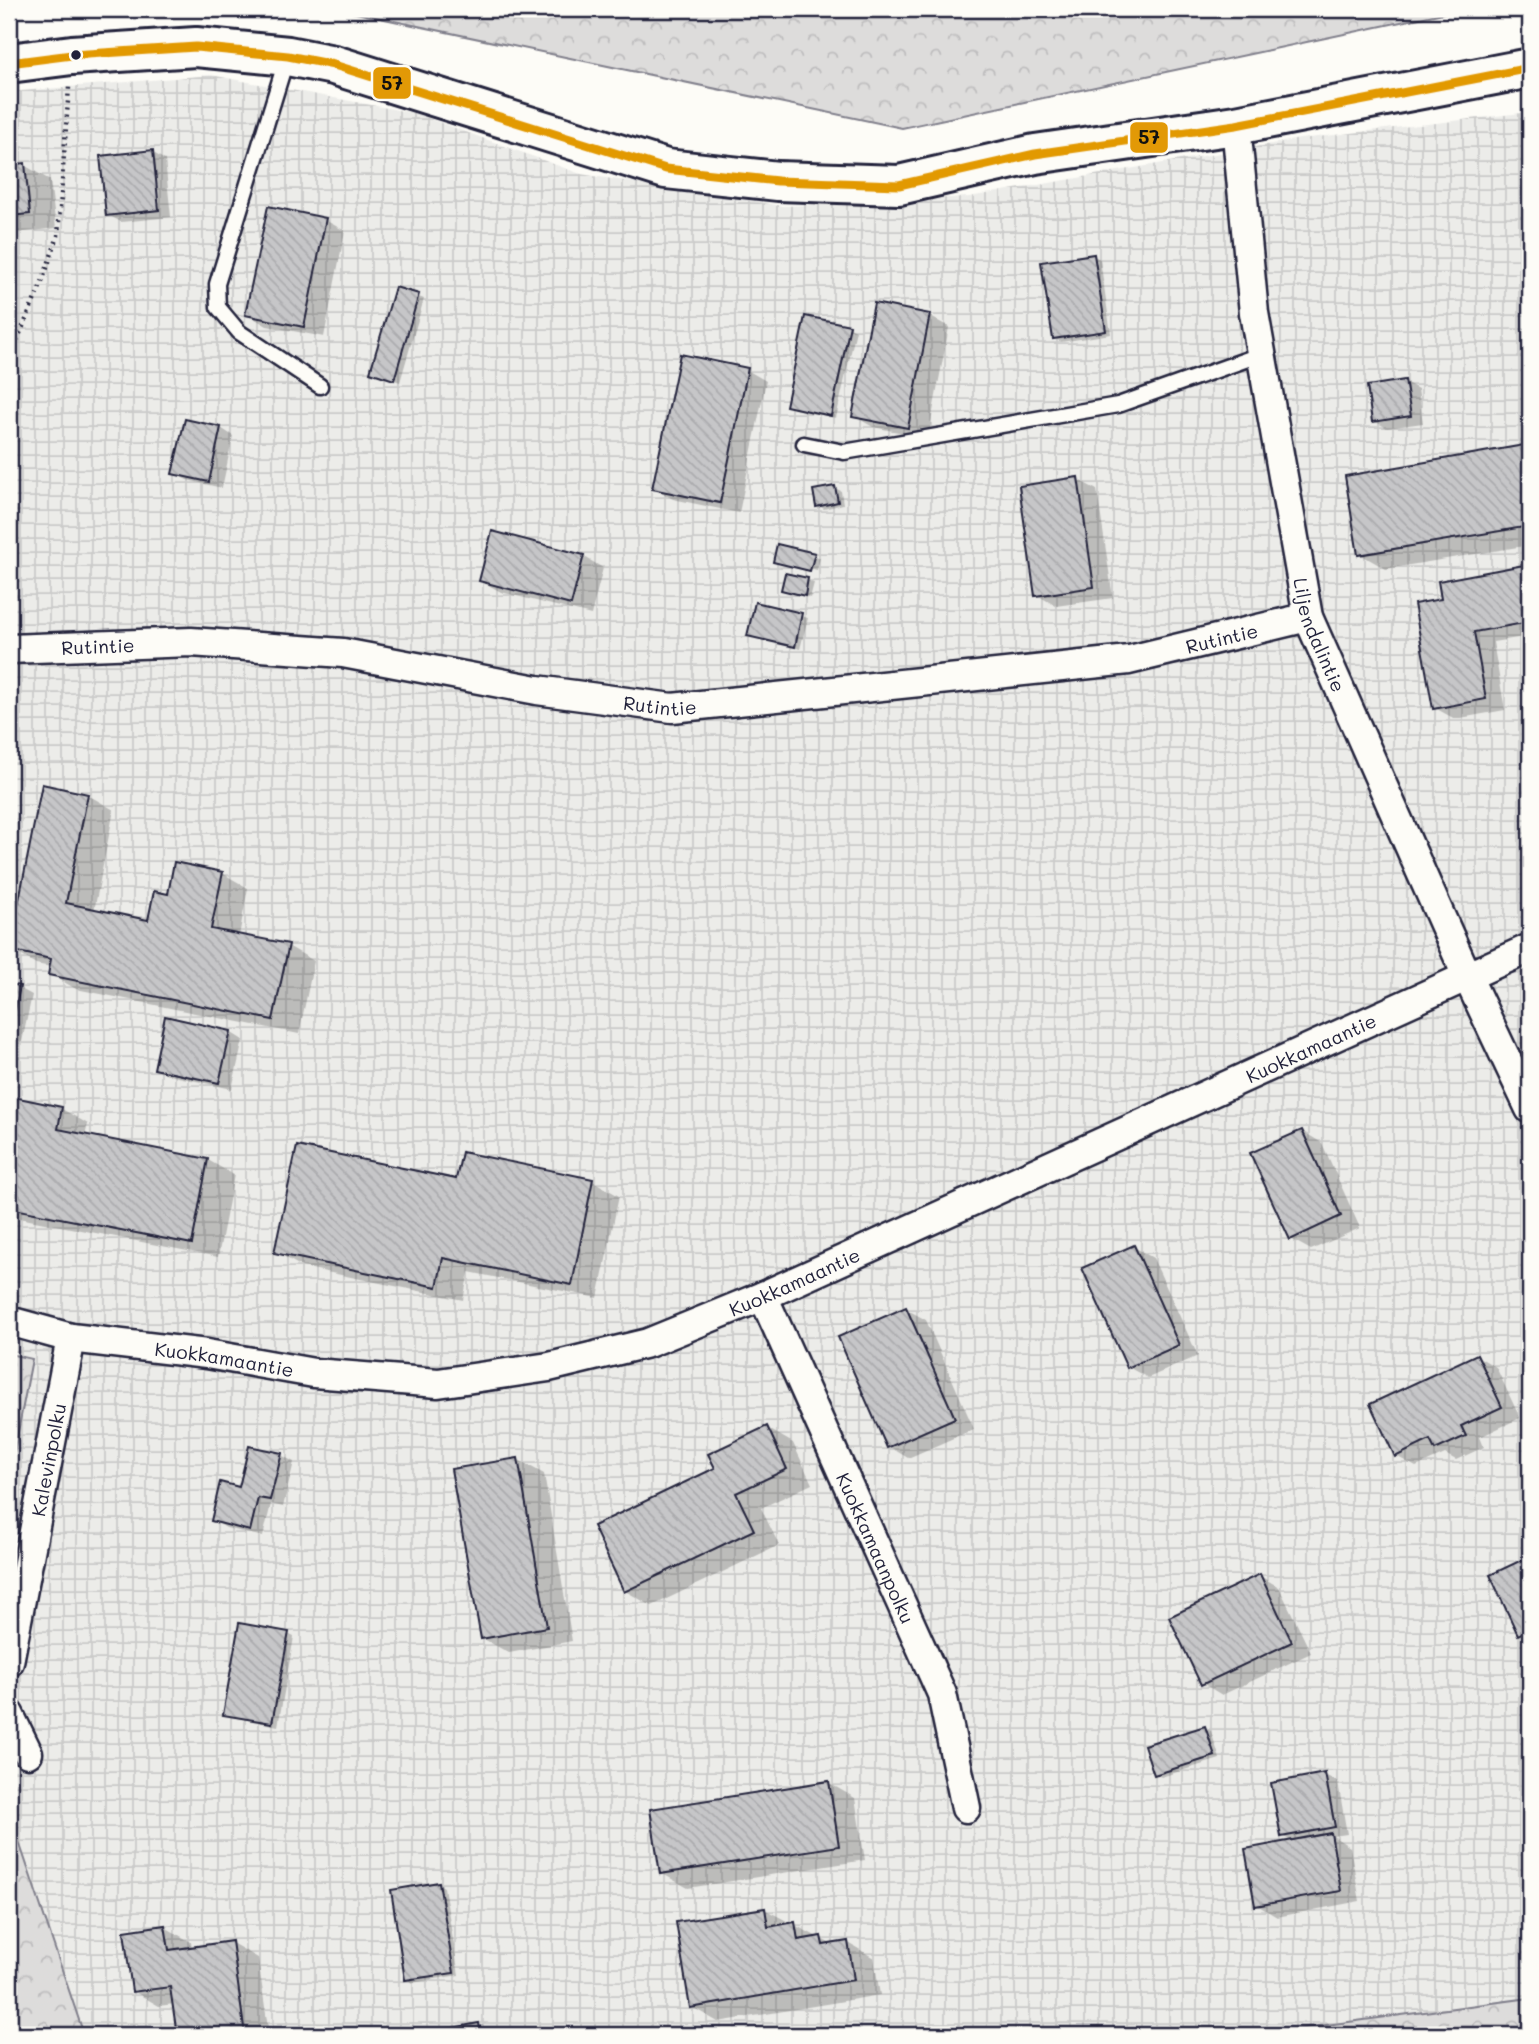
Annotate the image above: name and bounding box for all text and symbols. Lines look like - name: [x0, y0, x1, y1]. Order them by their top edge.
- unlabelled marker: [69, 48, 83, 62]
- line badge: 57: [372, 66, 412, 100]
- text: 57: [381, 70, 403, 95]
- line badge: 57: [1129, 121, 1169, 154]
- text: 57: [1138, 124, 1160, 149]
- street label: Liljendalintie: [1289, 576, 1352, 696]
- street label: Rutintie: [1183, 617, 1260, 658]
- street label: Rutintie: [61, 632, 135, 659]
- street label: Rutintie: [622, 689, 698, 721]
- street label: Kuokkamaantie: [1242, 1007, 1380, 1088]
- street label: Kuokkamaantie: [725, 1241, 864, 1321]
- street label: Kuokkamaantie: [153, 1335, 296, 1382]
- street label: Kalevinpolku: [25, 1401, 71, 1518]
- street label: Kuokkamaanpolku: [831, 1468, 921, 1627]

